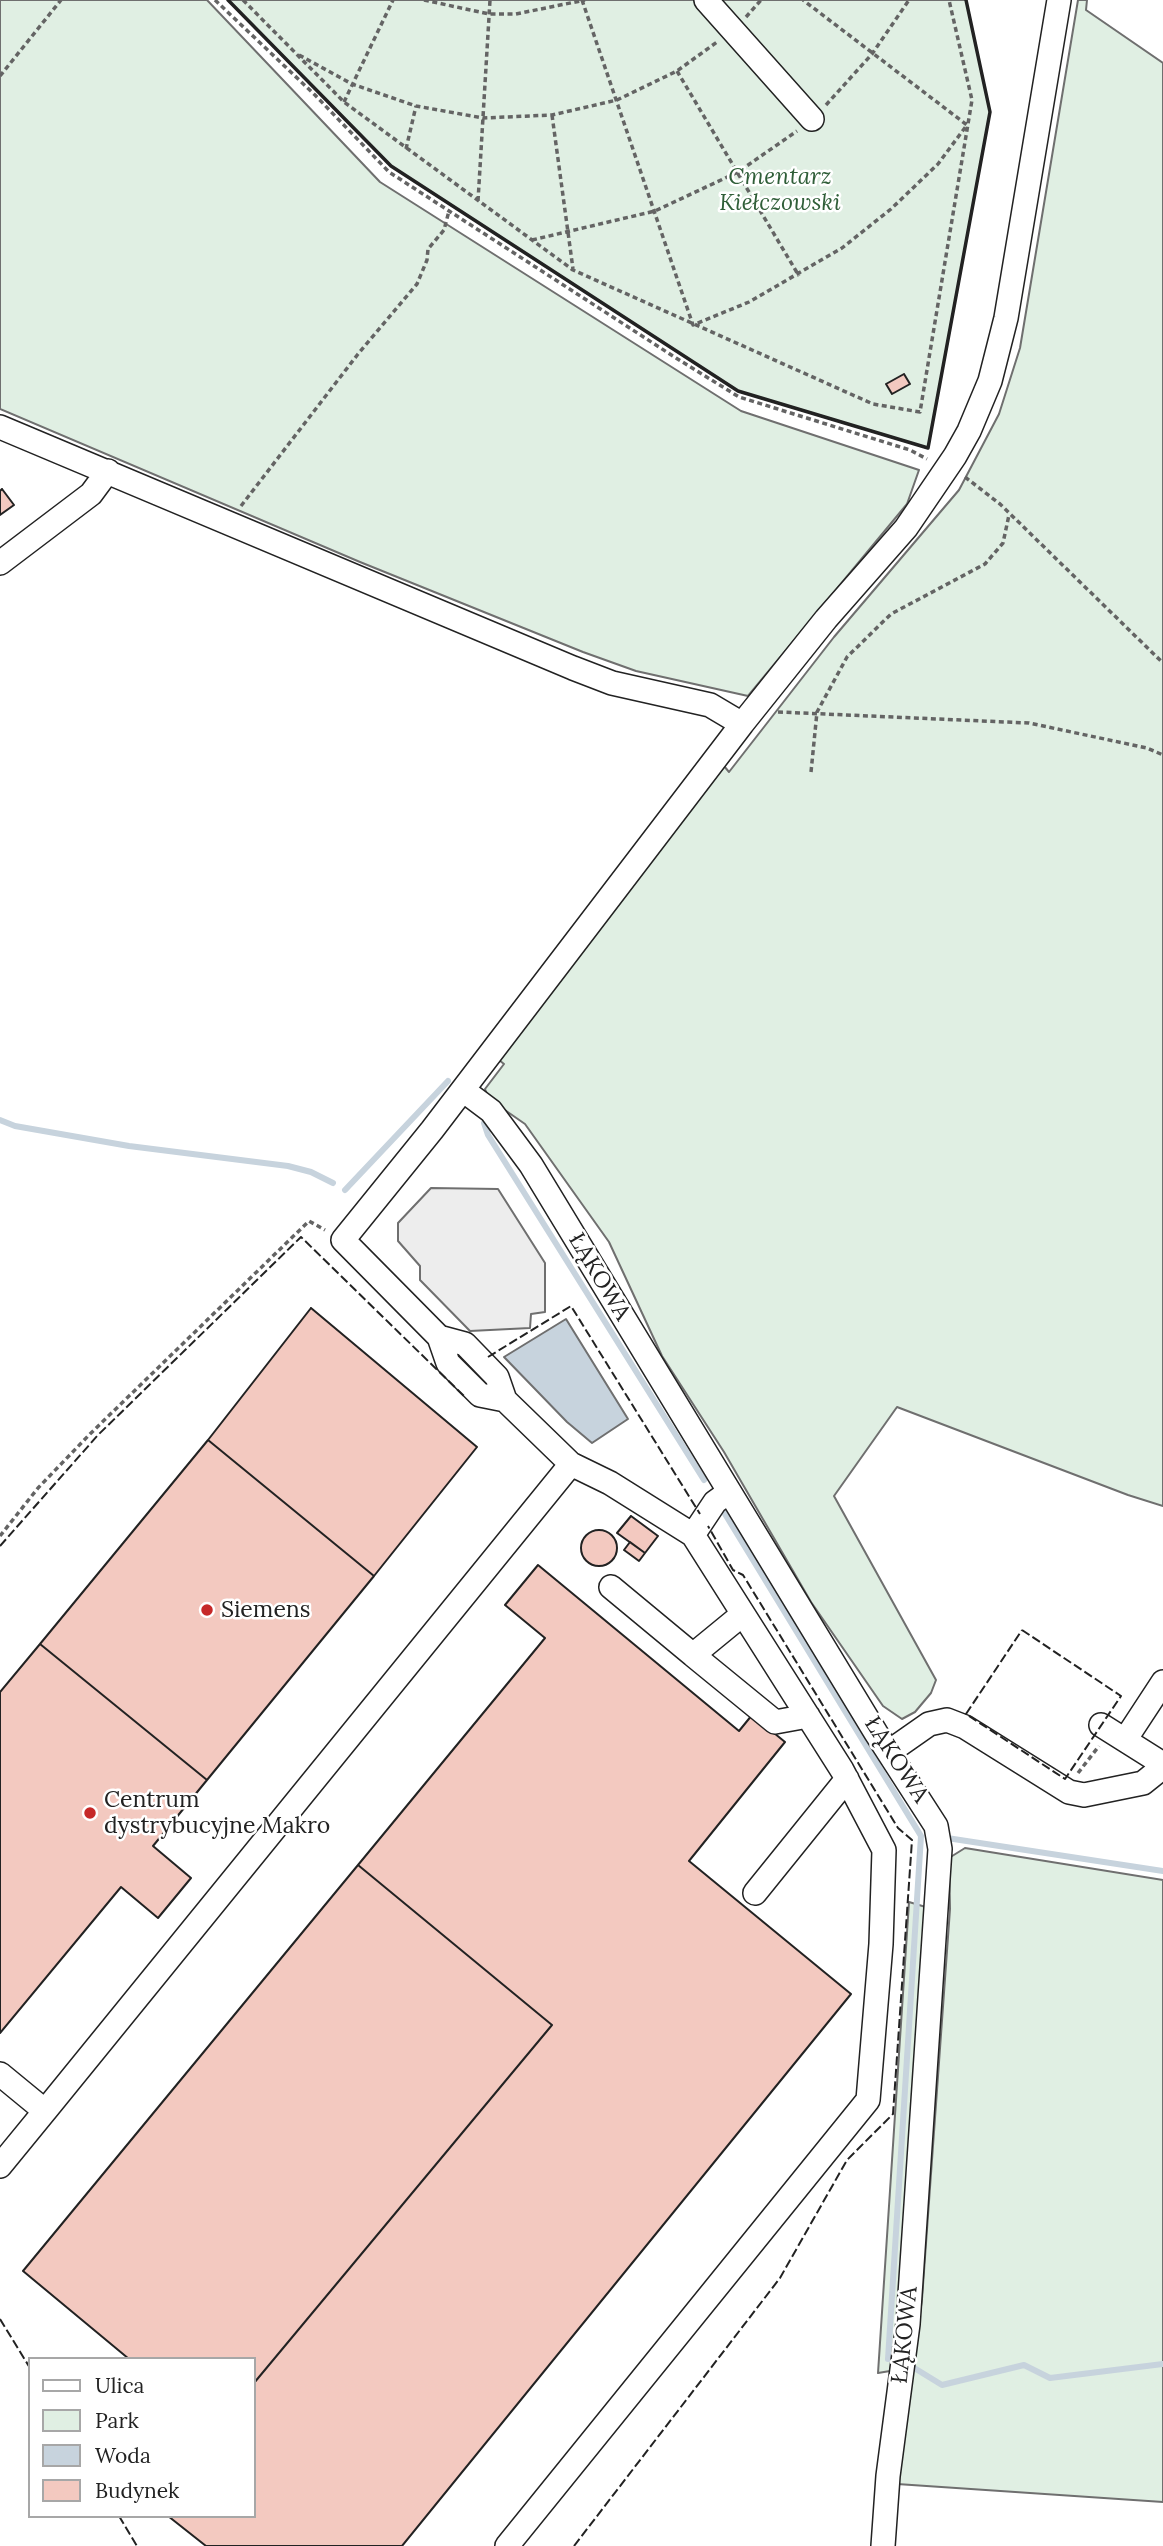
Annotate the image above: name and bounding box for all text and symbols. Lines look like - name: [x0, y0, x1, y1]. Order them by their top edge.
- park label: Cmentarz Kiełczowski: [719, 163, 841, 217]
- street label: ŁĄKOWA: [562, 1228, 636, 1326]
- place label: Siemens: [221, 1596, 310, 1624]
- marker: Siemens: [199, 1602, 215, 1618]
- street label: ŁĄKOWA: [858, 1712, 934, 1808]
- place label: Centrum dystrybucyjne Makro: [104, 1786, 330, 1840]
- marker: Centrum dystrybucyjne Makro: [82, 1805, 98, 1821]
- street label: ŁĄKOWA: [886, 2285, 924, 2385]
- legend: [28, 2357, 256, 2518]
- text: Ulica: [95, 2372, 144, 2399]
- text: Park: [95, 2407, 139, 2434]
- text: Woda: [95, 2442, 151, 2469]
- text: Budynek: [95, 2477, 179, 2504]

